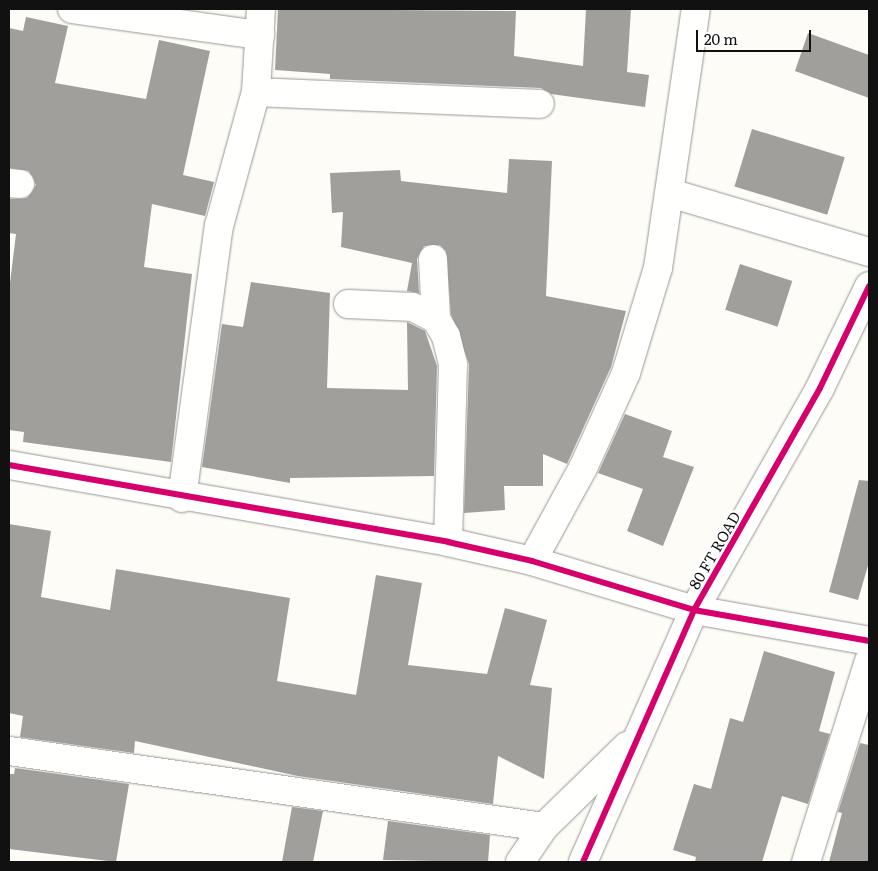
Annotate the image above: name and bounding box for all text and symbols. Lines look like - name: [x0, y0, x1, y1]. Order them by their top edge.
- scale bar: [698, 20, 813, 52]
- text: 20 m: [704, 27, 738, 50]
- street label: 80 FT ROAD: [685, 508, 743, 592]

